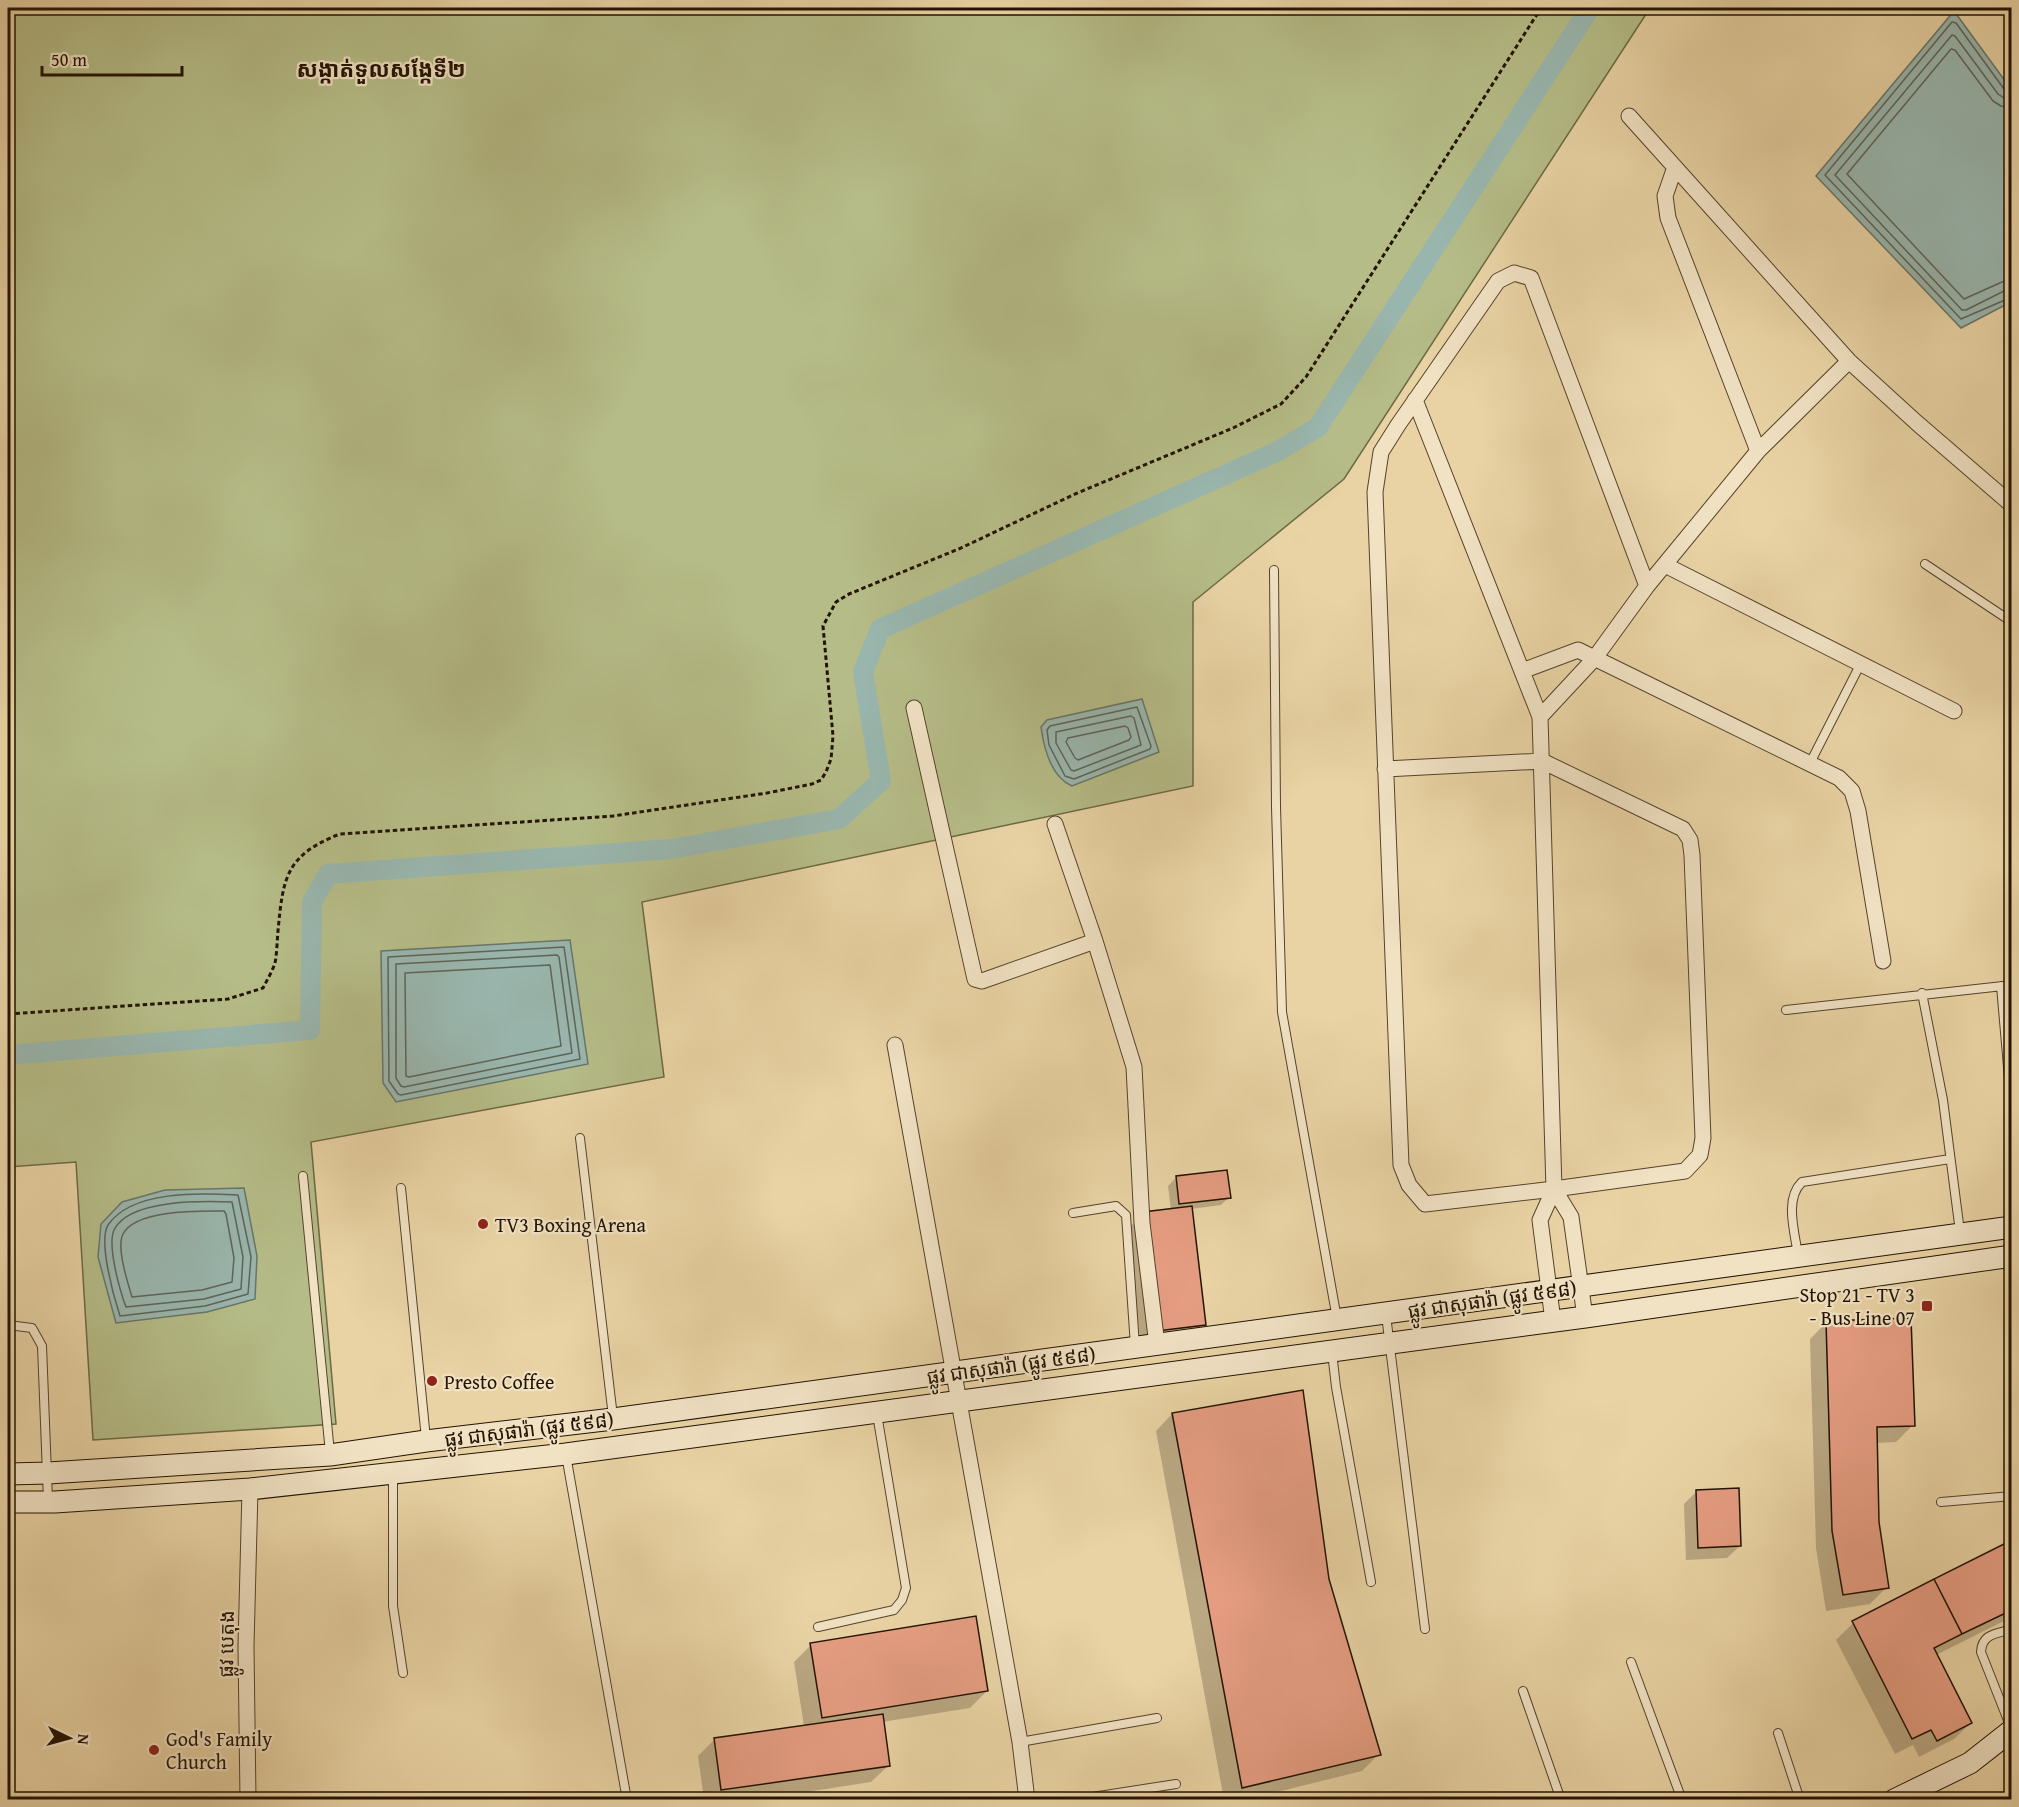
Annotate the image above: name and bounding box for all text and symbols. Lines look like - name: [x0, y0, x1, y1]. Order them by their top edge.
- scale bar: [42, 39, 182, 77]
- text: 50 m: [51, 46, 87, 73]
- district label: សង្កាត់ទួលសង្កែទី២: [296, 53, 466, 85]
- place label: TV3 Boxing Arena: [495, 1210, 647, 1239]
- marker: TV3 Boxing Arena: [476, 1217, 490, 1231]
- street label: ផ្លូវ ជាសុផារ៉ា (ផ្លូវ ៥៩៨): [1406, 1273, 1579, 1330]
- place label: Stop 21 - TV 3 - Bus Line 07: [1800, 1280, 1915, 1332]
- marker: Stop 21 - TV 3 - Bus Line 07: [1920, 1299, 1934, 1313]
- street label: ផ្លូវ ជាសុផារ៉ា (ផ្លូវ ៥៩៨): [925, 1339, 1098, 1396]
- place label: Presto Coffee: [444, 1367, 554, 1396]
- marker: Presto Coffee: [425, 1374, 439, 1388]
- street label: ផ្លូវ ជាសុផារ៉ា (ផ្លូវ ៥៩៨): [443, 1404, 616, 1459]
- street label: ផ្លូវ បេតុង: [211, 1610, 246, 1678]
- north arrow: [39, 1708, 99, 1768]
- place label: God's Family Church: [166, 1724, 272, 1776]
- text: N: [71, 1733, 96, 1746]
- marker: God's Family Church: [147, 1743, 161, 1757]

